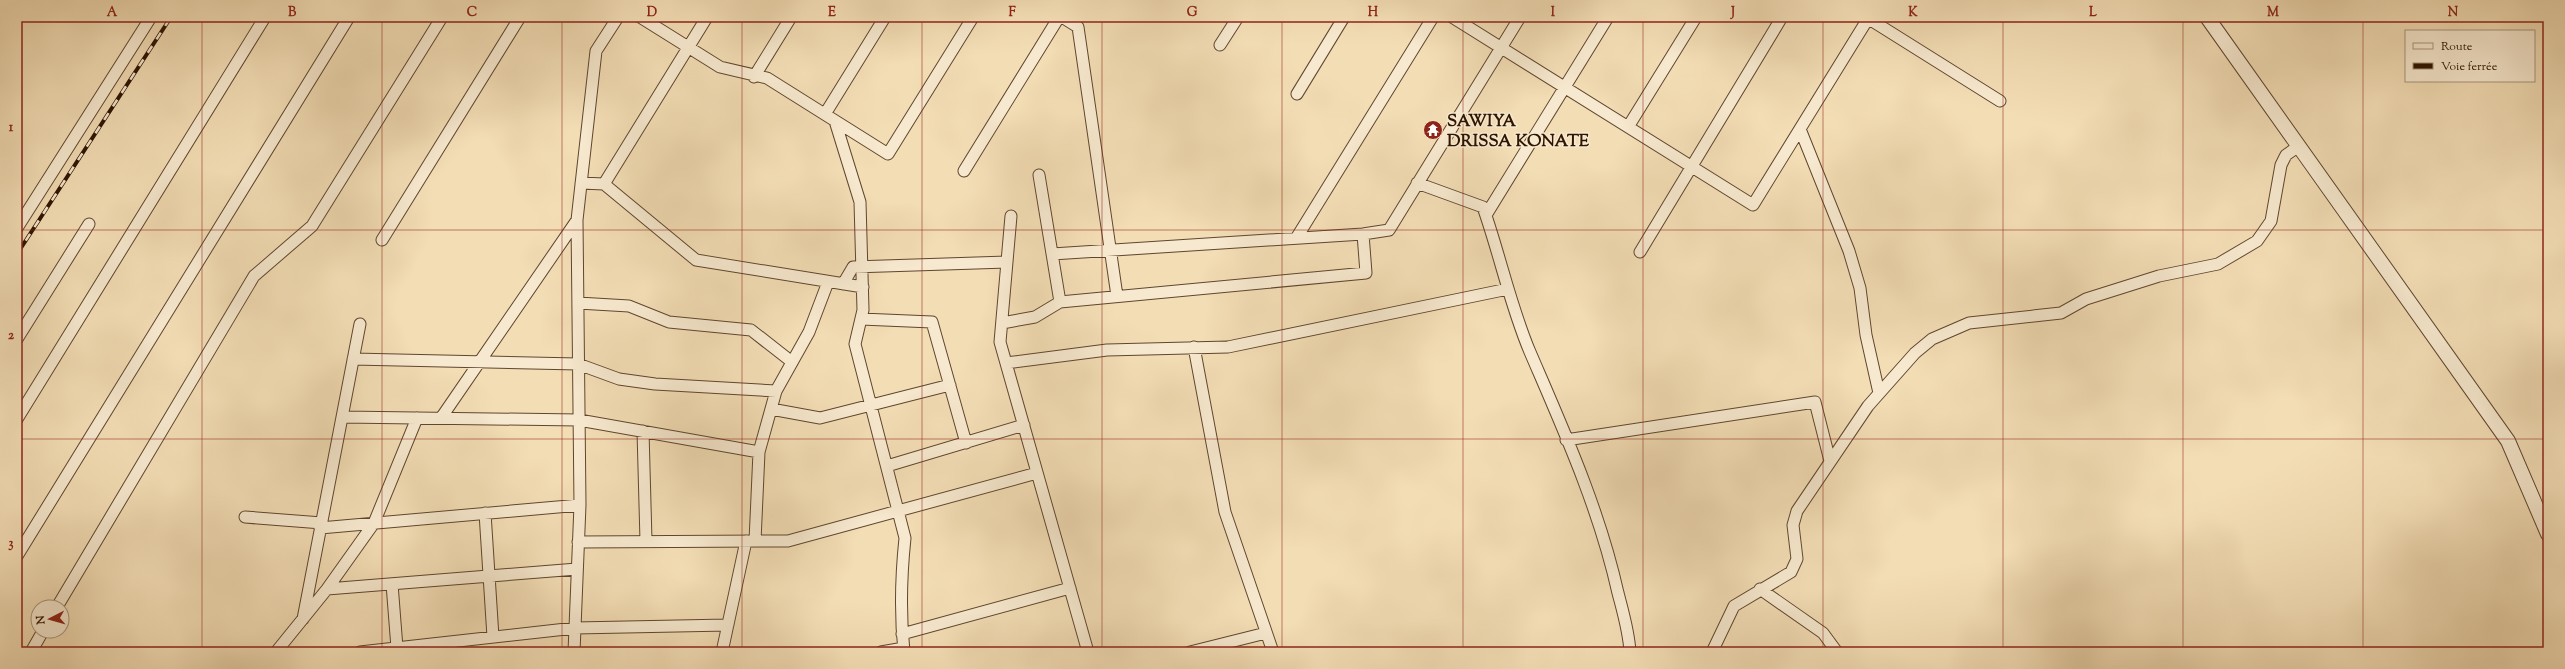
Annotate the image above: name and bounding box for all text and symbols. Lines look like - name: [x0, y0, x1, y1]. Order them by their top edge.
- text: A: [107, 4, 118, 22]
- text: B: [288, 4, 297, 22]
- text: C: [467, 4, 477, 22]
- text: D: [647, 4, 657, 22]
- text: E: [828, 4, 836, 22]
- text: F: [1008, 4, 1016, 22]
- text: G: [1187, 4, 1198, 22]
- text: H: [1368, 4, 1379, 22]
- text: I: [1551, 4, 1556, 22]
- text: J: [1730, 4, 1735, 22]
- text: K: [1908, 4, 1918, 22]
- text: L: [2089, 4, 2097, 22]
- text: M: [2267, 4, 2279, 22]
- text: N: [2448, 4, 2459, 22]
- legend: [2405, 30, 2535, 82]
- text: Route: [2441, 38, 2473, 56]
- text: Voie ferrée: [2441, 58, 2498, 76]
- place label: SAWIYA DRISSA KONATE: [1447, 110, 1590, 154]
- text: 1: [9, 119, 14, 137]
- temple icon: SAWIYA DRISSA KONATE: [1422, 119, 1444, 141]
- text: 2: [8, 327, 15, 345]
- text: 3: [8, 535, 14, 553]
- north arrow: [30, 599, 70, 639]
- text: N: [33, 615, 50, 626]

